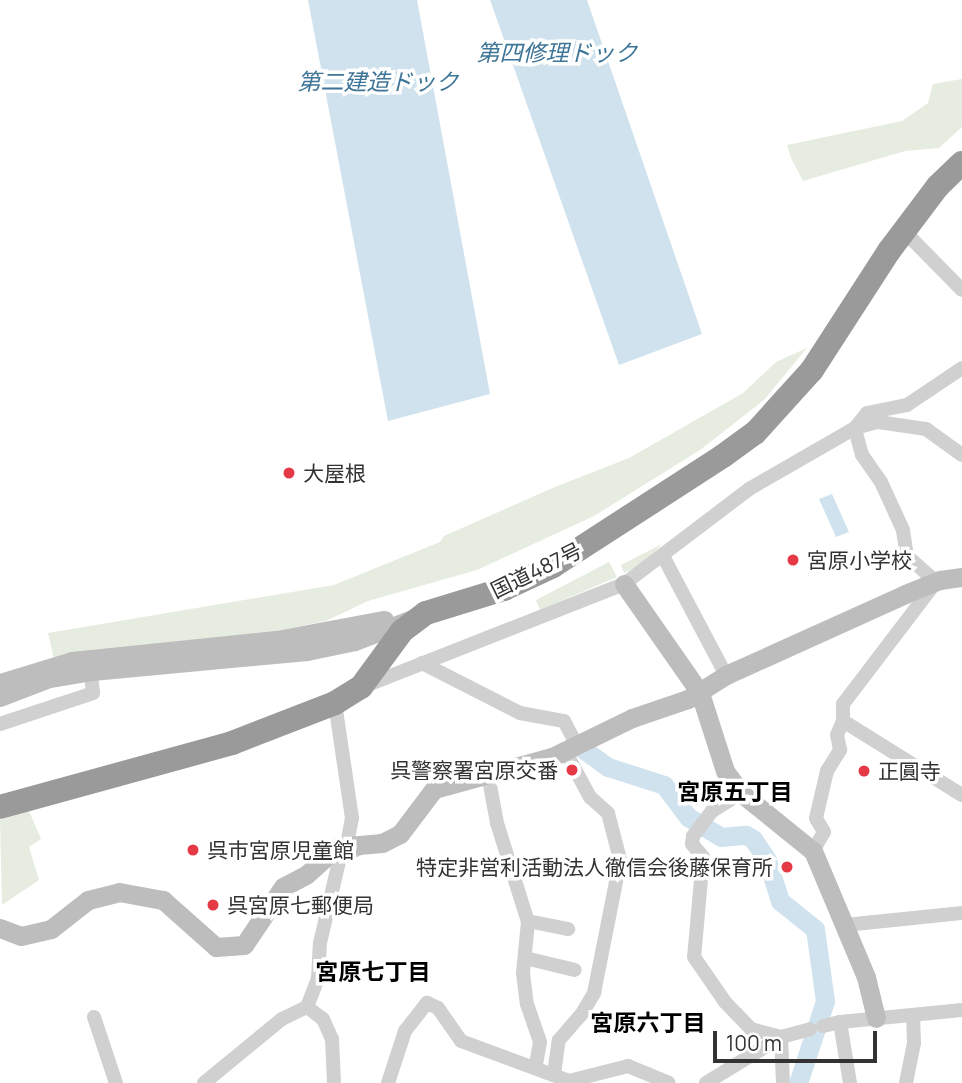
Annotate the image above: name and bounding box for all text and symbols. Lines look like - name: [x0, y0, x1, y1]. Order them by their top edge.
- water label: 第四修理ドック: [477, 38, 637, 66]
- water label: 第二建造ドック: [298, 67, 458, 95]
- place label: 大屋根: [303, 460, 366, 486]
- marker: 大屋根: [281, 465, 297, 481]
- street label: 国道487号: [486, 537, 586, 603]
- place label: 宮原小学校: [807, 547, 912, 573]
- marker: 宮原小学校: [785, 552, 801, 568]
- place label: 呉警察署宮原交番: [390, 757, 558, 783]
- place label: 正圓寺: [878, 758, 941, 784]
- marker: 呉警察署宮原交番: [564, 762, 580, 778]
- marker: 正圓寺: [856, 763, 872, 779]
- district label: 宮原五丁目: [678, 777, 792, 805]
- place label: 呉市宮原児童館: [207, 837, 354, 863]
- marker: 呉市宮原児童館: [185, 842, 201, 858]
- place label: 特定非営利活動法人徹信会後藤保育所: [416, 854, 773, 880]
- marker: 特定非営利活動法人徹信会後藤保育所: [779, 859, 795, 875]
- place label: 呉宮原七郵便局: [227, 892, 374, 918]
- marker: 呉宮原七郵便局: [205, 897, 221, 913]
- district label: 宮原七丁目: [316, 957, 430, 985]
- district label: 宮原六丁目: [591, 1008, 705, 1036]
- scale bar: [717, 1016, 881, 1060]
- text: 100 m: [726, 1029, 782, 1057]

